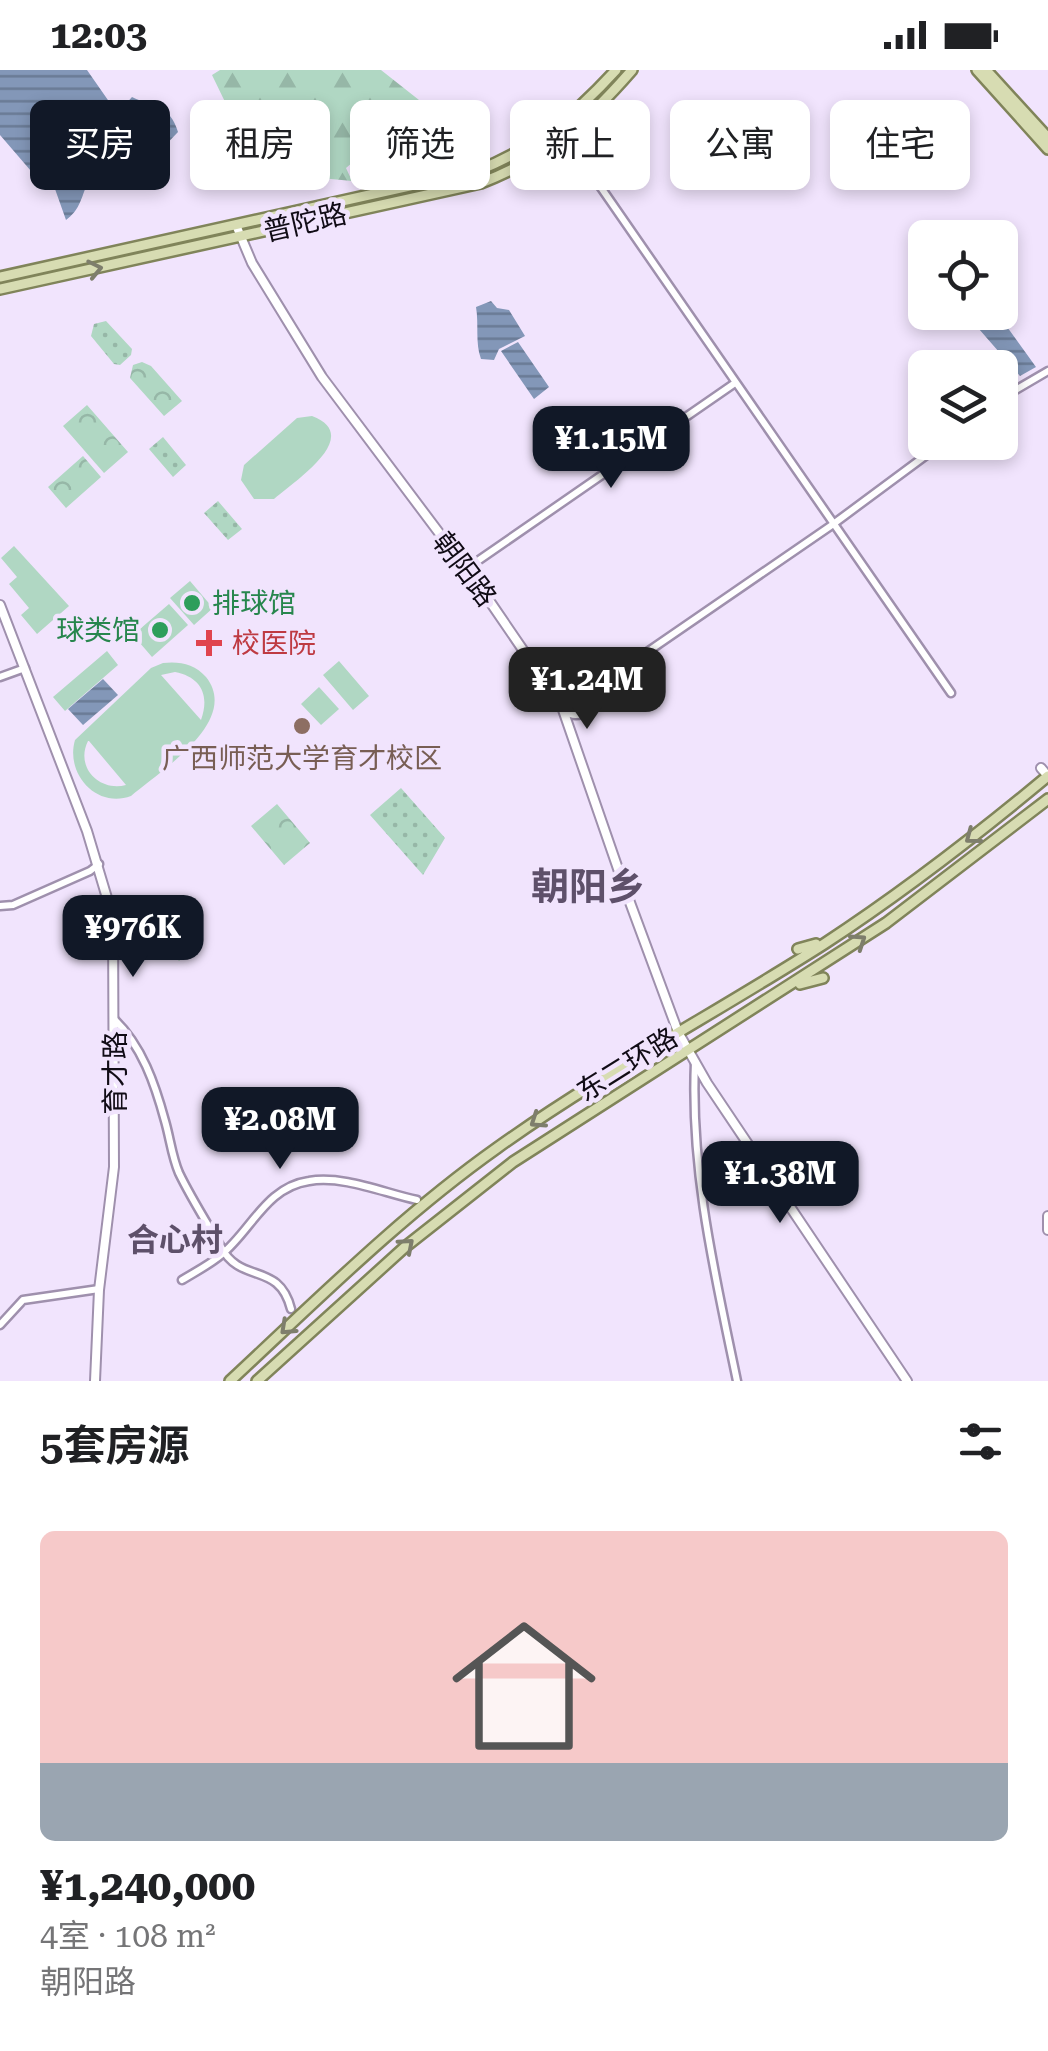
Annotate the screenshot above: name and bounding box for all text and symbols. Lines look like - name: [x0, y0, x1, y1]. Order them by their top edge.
- text: 12:03: [50, 13, 147, 57]
- chip: 买房: [30, 100, 170, 190]
- chip: 租房: [190, 100, 330, 190]
- chip: 筛选: [350, 100, 490, 190]
- chip: 新上: [510, 100, 650, 190]
- chip: 公寓: [670, 100, 810, 190]
- chip: 住宅: [830, 100, 970, 190]
- street label: 普陀路: [260, 197, 350, 248]
- map controls: [908, 220, 1018, 460]
- button: locate: [908, 220, 1018, 330]
- one-way arrow: [86, 259, 103, 280]
- button: layers: [908, 350, 1018, 460]
- pin: ¥1.15M: [530, 406, 692, 491]
- text: ¥1.15M: [555, 419, 667, 457]
- street label: 朝阳路: [426, 526, 503, 613]
- place label: 排球馆: [212, 587, 296, 620]
- marker: 排球馆: [181, 592, 203, 614]
- place label: 球类馆: [56, 614, 140, 647]
- marker: 球类馆: [149, 619, 171, 641]
- place label: 校医院: [232, 627, 316, 660]
- marker: 校医院: [196, 630, 222, 656]
- pin: ¥1.24M: [506, 647, 668, 732]
- text: ¥1.24M: [531, 660, 643, 698]
- marker: 广西师范大学育才校区: [291, 715, 313, 737]
- place label: 广西师范大学育才校区: [162, 742, 442, 775]
- one-way arrow: [965, 825, 983, 843]
- district label: 朝阳乡: [531, 865, 645, 909]
- pin: ¥976K: [63, 895, 203, 980]
- text: ¥976K: [85, 908, 181, 946]
- one-way arrow: [848, 934, 866, 953]
- street label: 东二环路: [571, 1021, 684, 1108]
- street label: 育才路: [99, 1031, 132, 1115]
- pin: ¥2.08M: [199, 1087, 361, 1172]
- text: ¥2.08M: [224, 1100, 336, 1138]
- one-way arrow: [529, 1109, 547, 1128]
- pin: ¥1.38M: [699, 1141, 861, 1226]
- text: ¥1.38M: [724, 1154, 836, 1192]
- district label: 合心村: [127, 1221, 223, 1259]
- one-way arrow: [396, 1239, 414, 1257]
- one-way arrow: [280, 1317, 299, 1335]
- icon: filters: [953, 1414, 1008, 1469]
- text: 5套房源: [40, 1421, 190, 1470]
- icon: home: [434, 1596, 614, 1776]
- text: ¥1,240,000: [40, 1861, 255, 1910]
- text: 4室 · 108 m²: [40, 1917, 216, 1955]
- text: 朝阳路: [40, 1963, 136, 2001]

